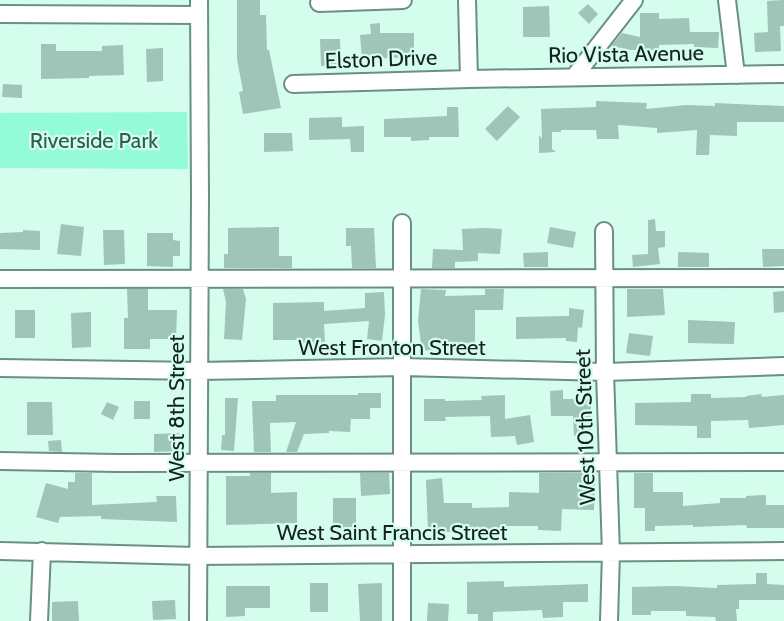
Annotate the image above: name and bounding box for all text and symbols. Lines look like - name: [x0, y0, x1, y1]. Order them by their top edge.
- street label: Rio Vista Avenue: [548, 39, 704, 69]
- street label: Elston Drive: [324, 44, 438, 74]
- park label: Riverside Park: [30, 127, 158, 154]
- street label: West 8th Street: [163, 334, 190, 481]
- street label: West Fronton Street: [298, 334, 486, 361]
- street label: West 10th Street: [569, 348, 601, 505]
- street label: West Saint Francis Street: [277, 519, 508, 546]

